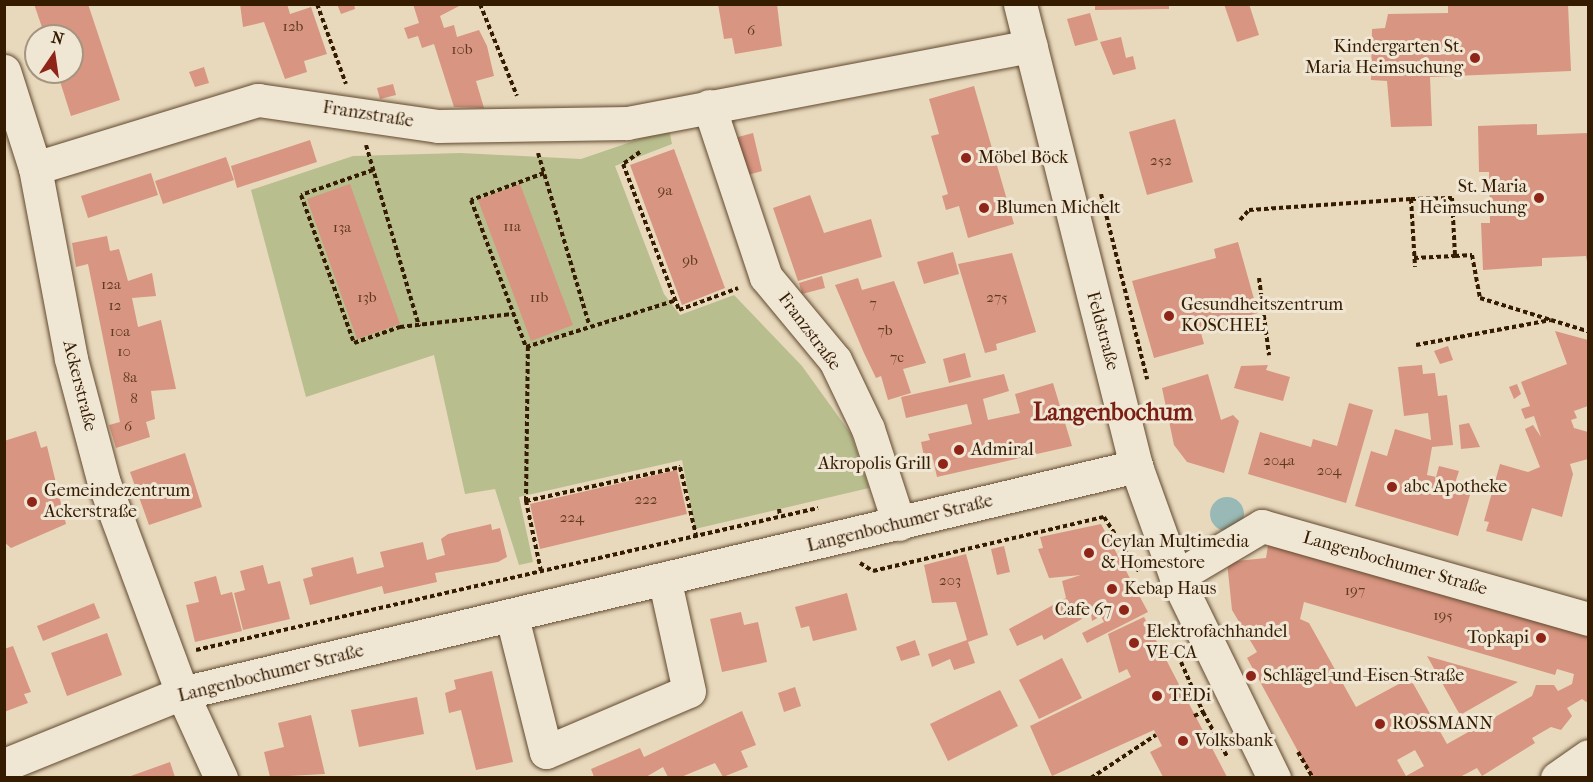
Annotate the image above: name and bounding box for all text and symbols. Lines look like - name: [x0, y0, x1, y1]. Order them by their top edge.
- house number: 12b: [283, 18, 303, 36]
- house number: 6: [747, 22, 755, 40]
- north arrow: [24, 24, 84, 84]
- text: N: [50, 27, 66, 49]
- place label: Kindergarten St. Maria Heimsuchung: [1305, 37, 1463, 80]
- house number: 10b: [451, 41, 473, 59]
- marker: Kindergarten St. Maria Heimsuchung: [1468, 51, 1482, 65]
- street label: Franzstraße: [321, 97, 415, 133]
- place label: Möbel Böck: [978, 147, 1068, 169]
- marker: Möbel Böck: [959, 151, 973, 165]
- house number: 252: [1150, 152, 1172, 170]
- place label: St. Maria Heimsuchung: [1419, 177, 1527, 219]
- house number: 9a: [658, 182, 672, 200]
- marker: St. Maria Heimsuchung: [1532, 191, 1546, 205]
- place label: Blumen Michelt: [996, 197, 1121, 219]
- marker: Blumen Michelt: [977, 201, 991, 215]
- house number: 11a: [503, 218, 521, 236]
- house number: 13a: [333, 219, 351, 237]
- house number: 9b: [682, 252, 698, 270]
- house number: 12a: [101, 276, 121, 294]
- house number: 13b: [357, 289, 377, 307]
- house number: 11b: [530, 289, 548, 307]
- street label: Franzstraße: [773, 289, 845, 375]
- house number: 275: [986, 289, 1008, 307]
- street label: Feldstraße: [1081, 289, 1123, 373]
- house number: 7: [869, 295, 877, 313]
- place label: Gesundheitszentrum KOSCHEL: [1181, 295, 1343, 338]
- house number: 12: [108, 297, 122, 315]
- marker: Gesundheitszentrum KOSCHEL: [1162, 309, 1176, 323]
- house number: 7b: [877, 322, 893, 340]
- house number: 10a: [110, 323, 130, 341]
- street label: Ackerstraße: [57, 338, 101, 434]
- house number: 10: [117, 343, 131, 361]
- house number: 7c: [890, 349, 904, 367]
- house number: 8a: [123, 369, 137, 387]
- house number: 8: [130, 390, 138, 408]
- district label: Langenbochum: [1033, 399, 1193, 427]
- house number: 6: [124, 418, 132, 436]
- place label: Admiral: [971, 439, 1034, 461]
- marker: Admiral: [952, 443, 966, 457]
- house number: 204a: [1263, 452, 1295, 470]
- place label: Akropolis Grill: [818, 453, 931, 475]
- marker: Akropolis Grill: [936, 457, 950, 471]
- house number: 204: [1317, 462, 1341, 480]
- place label: abc Apotheke: [1404, 476, 1507, 498]
- marker: abc Apotheke: [1385, 480, 1399, 494]
- place label: Gemeindezentrum Ackerstraße: [44, 481, 190, 524]
- street label: Langenbochumer Straße: [805, 490, 995, 558]
- house number: 222: [634, 491, 658, 509]
- marker: Gemeindezentrum Ackerstraße: [25, 495, 39, 509]
- house number: 224: [560, 509, 584, 527]
- street label: Langenbochumer Straße: [1300, 527, 1490, 601]
- place label: Ceylan Multimedia & Homestore: [1101, 532, 1249, 574]
- marker: Ceylan Multimedia & Homestore: [1082, 546, 1096, 560]
- house number: 203: [939, 572, 961, 590]
- place label: Kebap Haus: [1124, 578, 1216, 600]
- marker: Kebap Haus: [1105, 582, 1119, 596]
- house number: 197: [1345, 582, 1365, 600]
- place label: Cafe 67: [1055, 599, 1112, 621]
- marker: Cafe 67: [1117, 603, 1131, 617]
- house number: 195: [1433, 607, 1453, 625]
- place label: Elektrofachhandel VE-CA: [1146, 622, 1288, 664]
- place label: Topkapi: [1467, 627, 1529, 649]
- marker: Topkapi: [1534, 631, 1548, 645]
- marker: Elektrofachhandel VE-CA: [1127, 636, 1141, 650]
- street label: Langenbochumer Straße: [176, 640, 366, 708]
- place label: Schlägel-und-Eisen-Straße: [1263, 665, 1464, 687]
- marker: Schlägel-und-Eisen-Straße: [1244, 669, 1258, 683]
- place label: TEDi: [1169, 685, 1211, 707]
- marker: TEDi: [1150, 689, 1164, 703]
- place label: ROSSMANN: [1392, 713, 1493, 735]
- marker: ROSSMANN: [1373, 717, 1387, 731]
- place label: Volksbank: [1195, 730, 1273, 752]
- marker: Volksbank: [1176, 734, 1190, 748]

